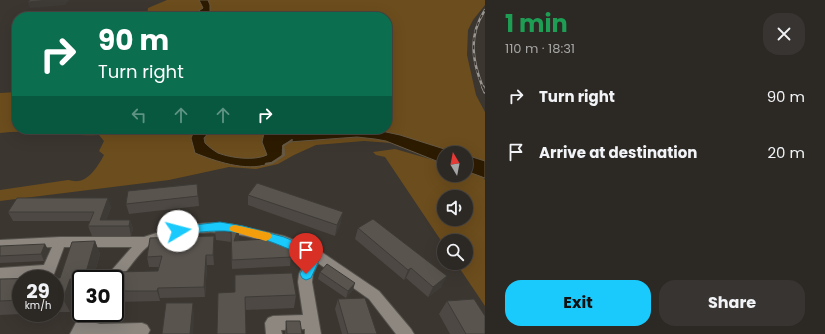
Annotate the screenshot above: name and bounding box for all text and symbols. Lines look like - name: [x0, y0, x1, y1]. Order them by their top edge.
- text: 1 min: [505, 7, 568, 40]
- button: close: [763, 13, 805, 55]
- text: 90 m: [98, 21, 169, 60]
- icon: right: [32, 28, 84, 80]
- text: 110 m · 18:31: [505, 39, 575, 58]
- text: Turn right: [98, 59, 184, 84]
- icon: right: [505, 85, 527, 107]
- text: Turn right: [539, 86, 615, 107]
- text: 90 m: [767, 86, 805, 107]
- icon: left: [128, 104, 150, 126]
- icon: ahead: [170, 104, 192, 126]
- icon: ahead: [212, 104, 234, 126]
- icon: right: [254, 104, 276, 126]
- icon: arrive: [505, 141, 527, 163]
- text: Arrive at destination: [539, 142, 697, 163]
- text: 20 m: [767, 142, 805, 163]
- north arrow: [437, 146, 473, 182]
- map controls: [437, 146, 473, 270]
- button: sound: [437, 190, 473, 226]
- position arrow: [157, 210, 199, 252]
- pin: [289, 233, 323, 274]
- button: search: [437, 234, 473, 270]
- icon: arrive: [295, 239, 317, 261]
- speed limit sign: 30: [72, 270, 124, 322]
- text: 29: [26, 277, 50, 305]
- button: Exit: [505, 280, 651, 326]
- button: Share: [659, 280, 805, 326]
- text: km/h: [25, 298, 51, 313]

